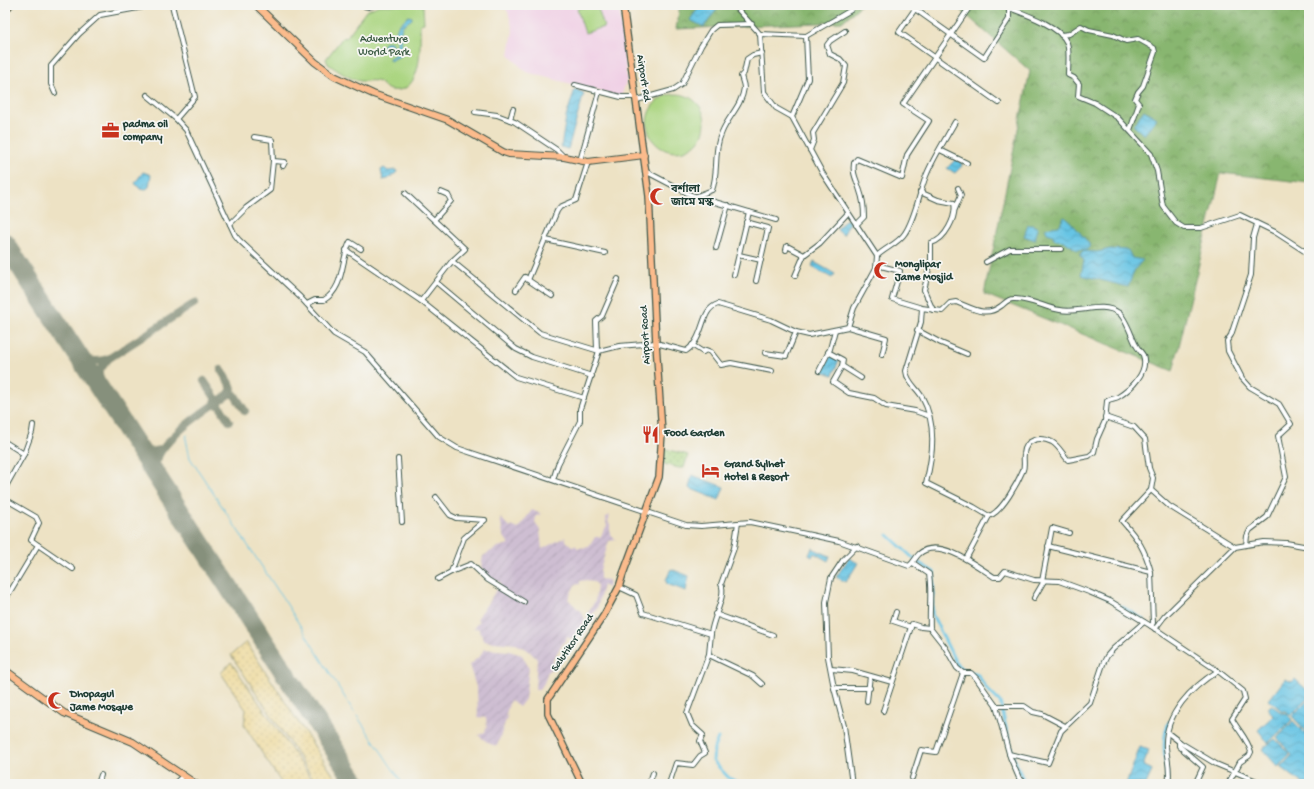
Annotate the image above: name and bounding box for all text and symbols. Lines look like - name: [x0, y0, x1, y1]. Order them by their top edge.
- park label: Adventure World Park: [358, 34, 411, 59]
- street label: Airport Rd: [633, 54, 653, 104]
- place label: padma oil company: [122, 119, 169, 144]
- office icon: padma oil company: [100, 121, 120, 141]
- place label: বর্শালা জামে মস্ক: [670, 181, 714, 209]
- mosque icon: বর্শালা জামে মস্ক: [648, 186, 668, 206]
- place label: Monglipar Jame Mosjid: [894, 259, 954, 284]
- mosque icon: Monglipar Jame Mosjid: [872, 261, 892, 281]
- street label: Airport Road: [638, 304, 654, 365]
- restaurant icon: Food Garden: [641, 424, 661, 444]
- place label: Food Garden: [663, 428, 725, 440]
- place label: Grand Sylhet Hotel & Resort: [724, 458, 790, 484]
- hotel icon: Grand Sylhet Hotel & Resort: [701, 461, 721, 481]
- street label: Salutikor Road: [549, 611, 598, 674]
- place label: Dhopagul Jame Mosque: [69, 689, 134, 715]
- mosque icon: Dhopagul Jame Mosque: [47, 691, 67, 711]

